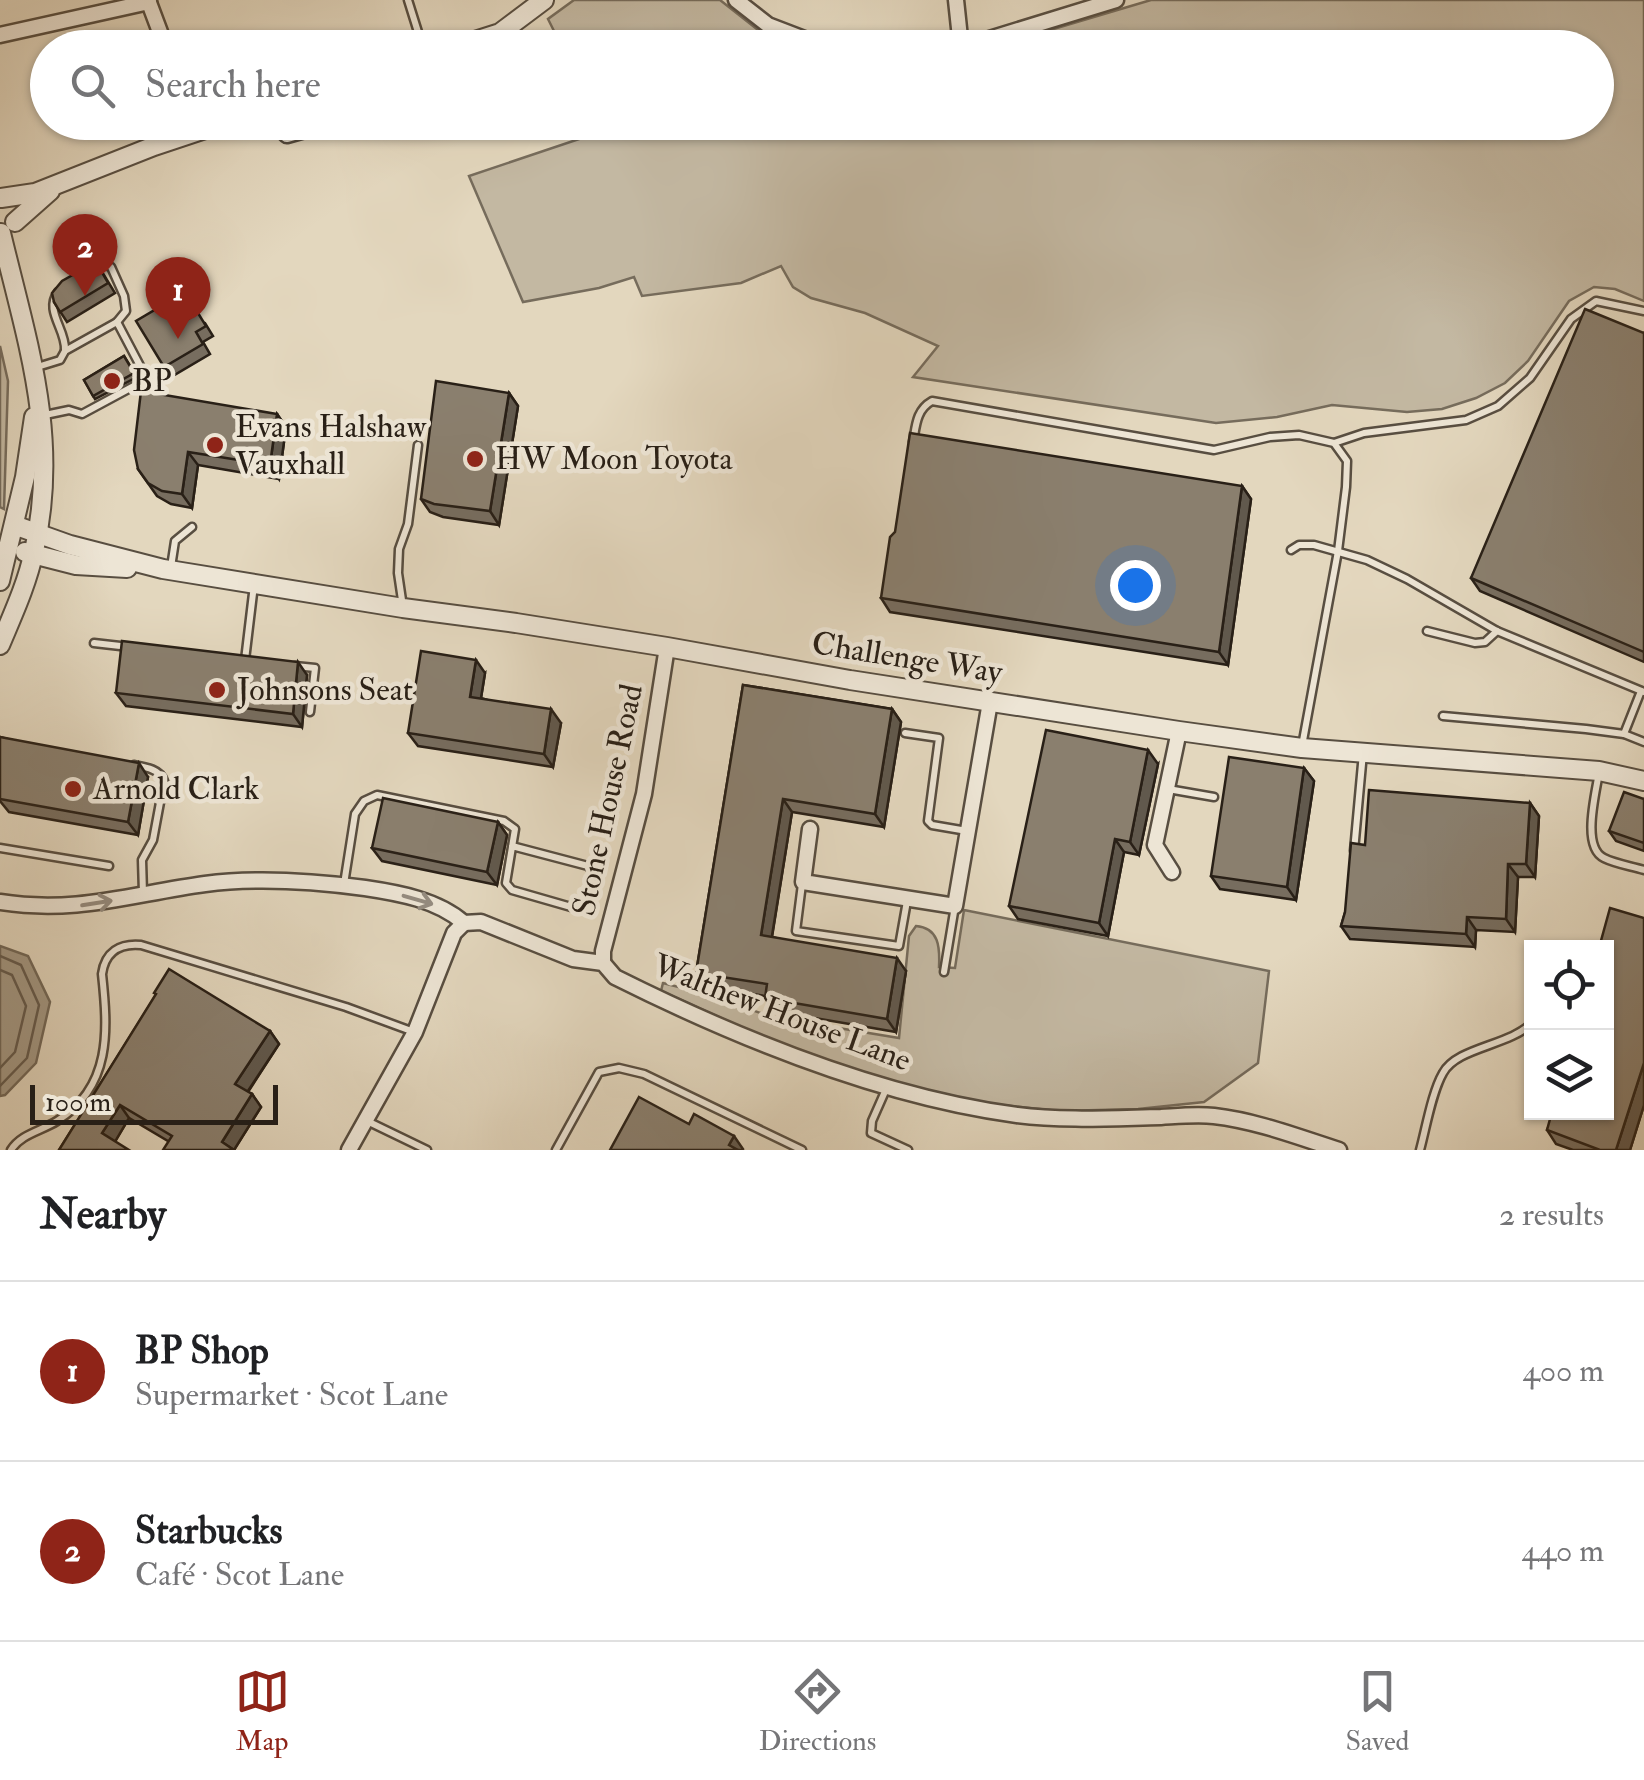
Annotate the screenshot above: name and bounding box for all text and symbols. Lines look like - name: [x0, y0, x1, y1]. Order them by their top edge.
- search box: [30, 30, 1614, 140]
- icon: search: [65, 58, 120, 113]
- text: Search here: [145, 61, 321, 109]
- pin: 2: [52, 214, 118, 296]
- pin: 1: [146, 256, 210, 339]
- place label: BP: [132, 361, 172, 401]
- marker: BP: [101, 370, 123, 392]
- place label: Evans Halshaw Vauxhall: [235, 407, 427, 484]
- marker: Evans Halshaw Vauxhall: [204, 434, 226, 456]
- place label: HW Moon Toyota: [495, 439, 733, 479]
- marker: HW Moon Toyota: [464, 448, 486, 470]
- your location: [1110, 560, 1161, 611]
- street label: Challenge Way: [809, 623, 1006, 693]
- place label: Johnsons Seat: [236, 670, 413, 710]
- marker: Johnsons Seat: [206, 679, 228, 701]
- street label: Stone House Road: [564, 680, 652, 919]
- place label: Arnold Clark: [92, 769, 259, 809]
- marker: Arnold Clark: [62, 778, 84, 800]
- one-way arrow: [402, 892, 433, 910]
- one-way arrow: [80, 893, 113, 912]
- map controls: [1524, 940, 1614, 1120]
- button: locate: [1524, 940, 1614, 1030]
- street label: Walthew House Lane: [646, 945, 917, 1081]
- button: layers: [1524, 1030, 1614, 1120]
- scale bar: [30, 1080, 278, 1124]
- text: 100 m: [45, 1085, 111, 1120]
- text: Nearby: [40, 1189, 166, 1241]
- text: 2 results: [1499, 1195, 1604, 1235]
- text: BP Shop: [135, 1327, 269, 1375]
- text: 1: [67, 1351, 78, 1391]
- text: 400 m: [1522, 1351, 1604, 1391]
- text: Supermarket · Scot Lane: [135, 1375, 448, 1415]
- text: Starbucks: [135, 1507, 283, 1555]
- text: 2: [64, 1531, 81, 1571]
- text: 440 m: [1522, 1531, 1604, 1571]
- text: Café · Scot Lane: [135, 1555, 344, 1595]
- tab: Map: [235, 1664, 290, 1759]
- tab: Directions: [759, 1664, 876, 1759]
- tab: Saved: [1345, 1664, 1409, 1759]

